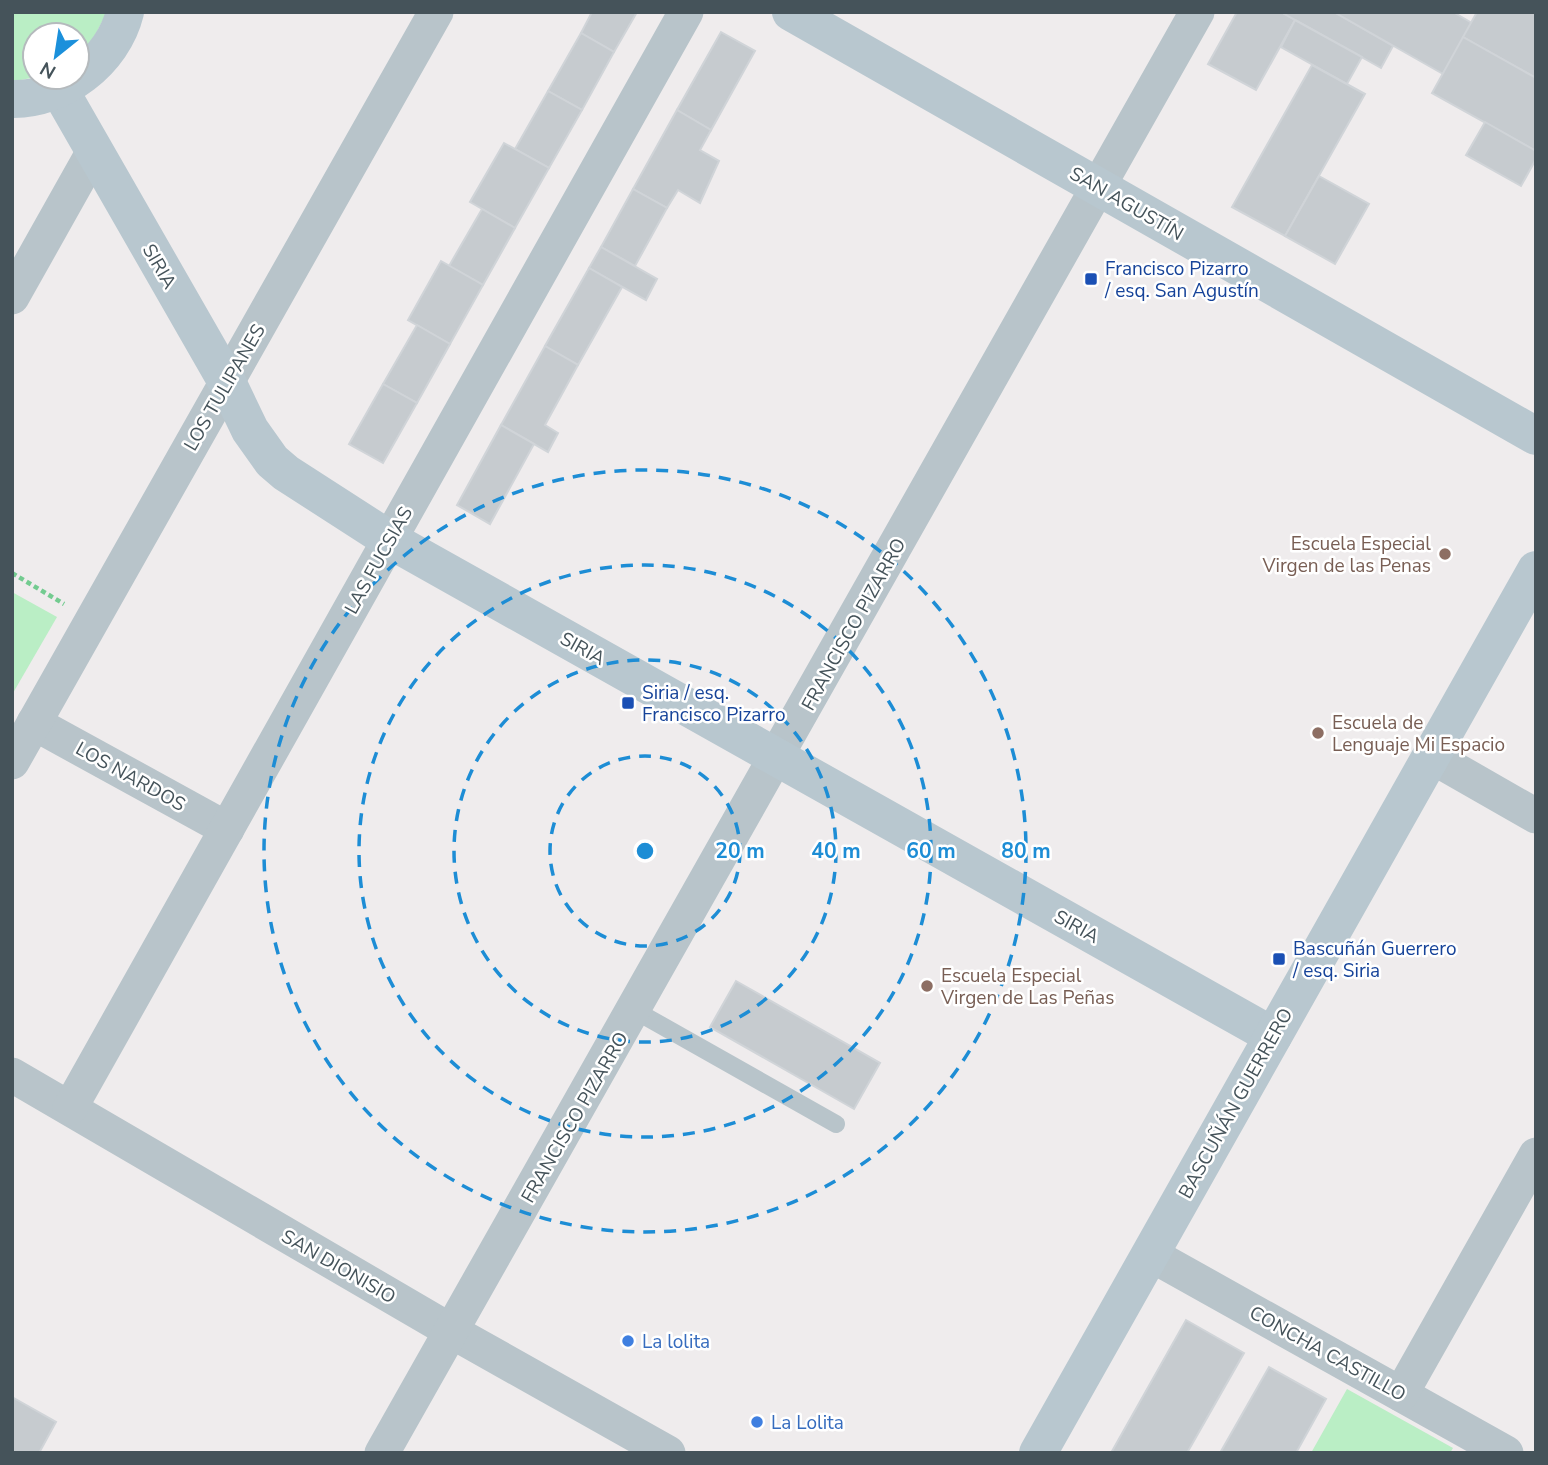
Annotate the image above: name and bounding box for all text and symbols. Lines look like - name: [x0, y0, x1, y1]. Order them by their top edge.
- north arrow: [21, 21, 91, 91]
- text: N: [35, 55, 61, 85]
- street label: SAN AGUSTÍN: [1065, 161, 1188, 247]
- street label: SIRIA: [136, 239, 182, 294]
- place label: Francisco Pizarro / esq. San Agustín: [1104, 256, 1259, 304]
- marker: Francisco Pizarro / esq. San Agustín: [1083, 271, 1099, 287]
- street label: LOS TULIPANES: [178, 319, 272, 456]
- street label: LAS FUCSIAS: [339, 502, 419, 619]
- place label: Escuela Especial Virgen de las Penas: [1261, 531, 1431, 579]
- street label: FRANCISCO PIZARRO: [796, 534, 912, 715]
- marker: Escuela Especial Virgen de las Penas: [1437, 546, 1453, 562]
- street label: SIRIA: [555, 626, 610, 672]
- place label: Siria / esq. Francisco Pizarro: [642, 680, 785, 728]
- marker: Siria / esq. Francisco Pizarro: [620, 695, 636, 711]
- place label: Escuela de Lenguaje Mi Espacio: [1332, 710, 1505, 758]
- marker: Escuela de Lenguaje Mi Espacio: [1310, 725, 1326, 741]
- street label: LOS NARDOS: [71, 736, 190, 818]
- text: 20 m: [715, 837, 765, 865]
- text: 40 m: [811, 837, 861, 865]
- text: 60 m: [906, 837, 956, 865]
- text: 80 m: [1001, 837, 1051, 865]
- centre of rings: [633, 839, 657, 863]
- street label: SIRIA: [1049, 904, 1104, 950]
- place label: Bascuñán Guerrero / esq. Siria: [1292, 936, 1456, 984]
- marker: Bascuñán Guerrero / esq. Siria: [1271, 951, 1287, 967]
- place label: Escuela Especial Virgen de Las Peñas: [940, 963, 1114, 1011]
- marker: Escuela Especial Virgen de Las Peñas: [919, 978, 935, 994]
- street label: BASCUÑÁN GUERRERO: [1173, 1004, 1299, 1203]
- street label: FRANCISCO PIZARRO: [515, 1027, 635, 1208]
- street label: SAN DIONISIO: [277, 1224, 400, 1310]
- street label: CONCHA CASTILLO: [1245, 1300, 1411, 1408]
- place label: La lolita: [642, 1329, 710, 1355]
- marker: La lolita: [620, 1333, 636, 1349]
- place label: La Lolita: [771, 1410, 844, 1436]
- marker: La Lolita: [749, 1414, 765, 1430]

